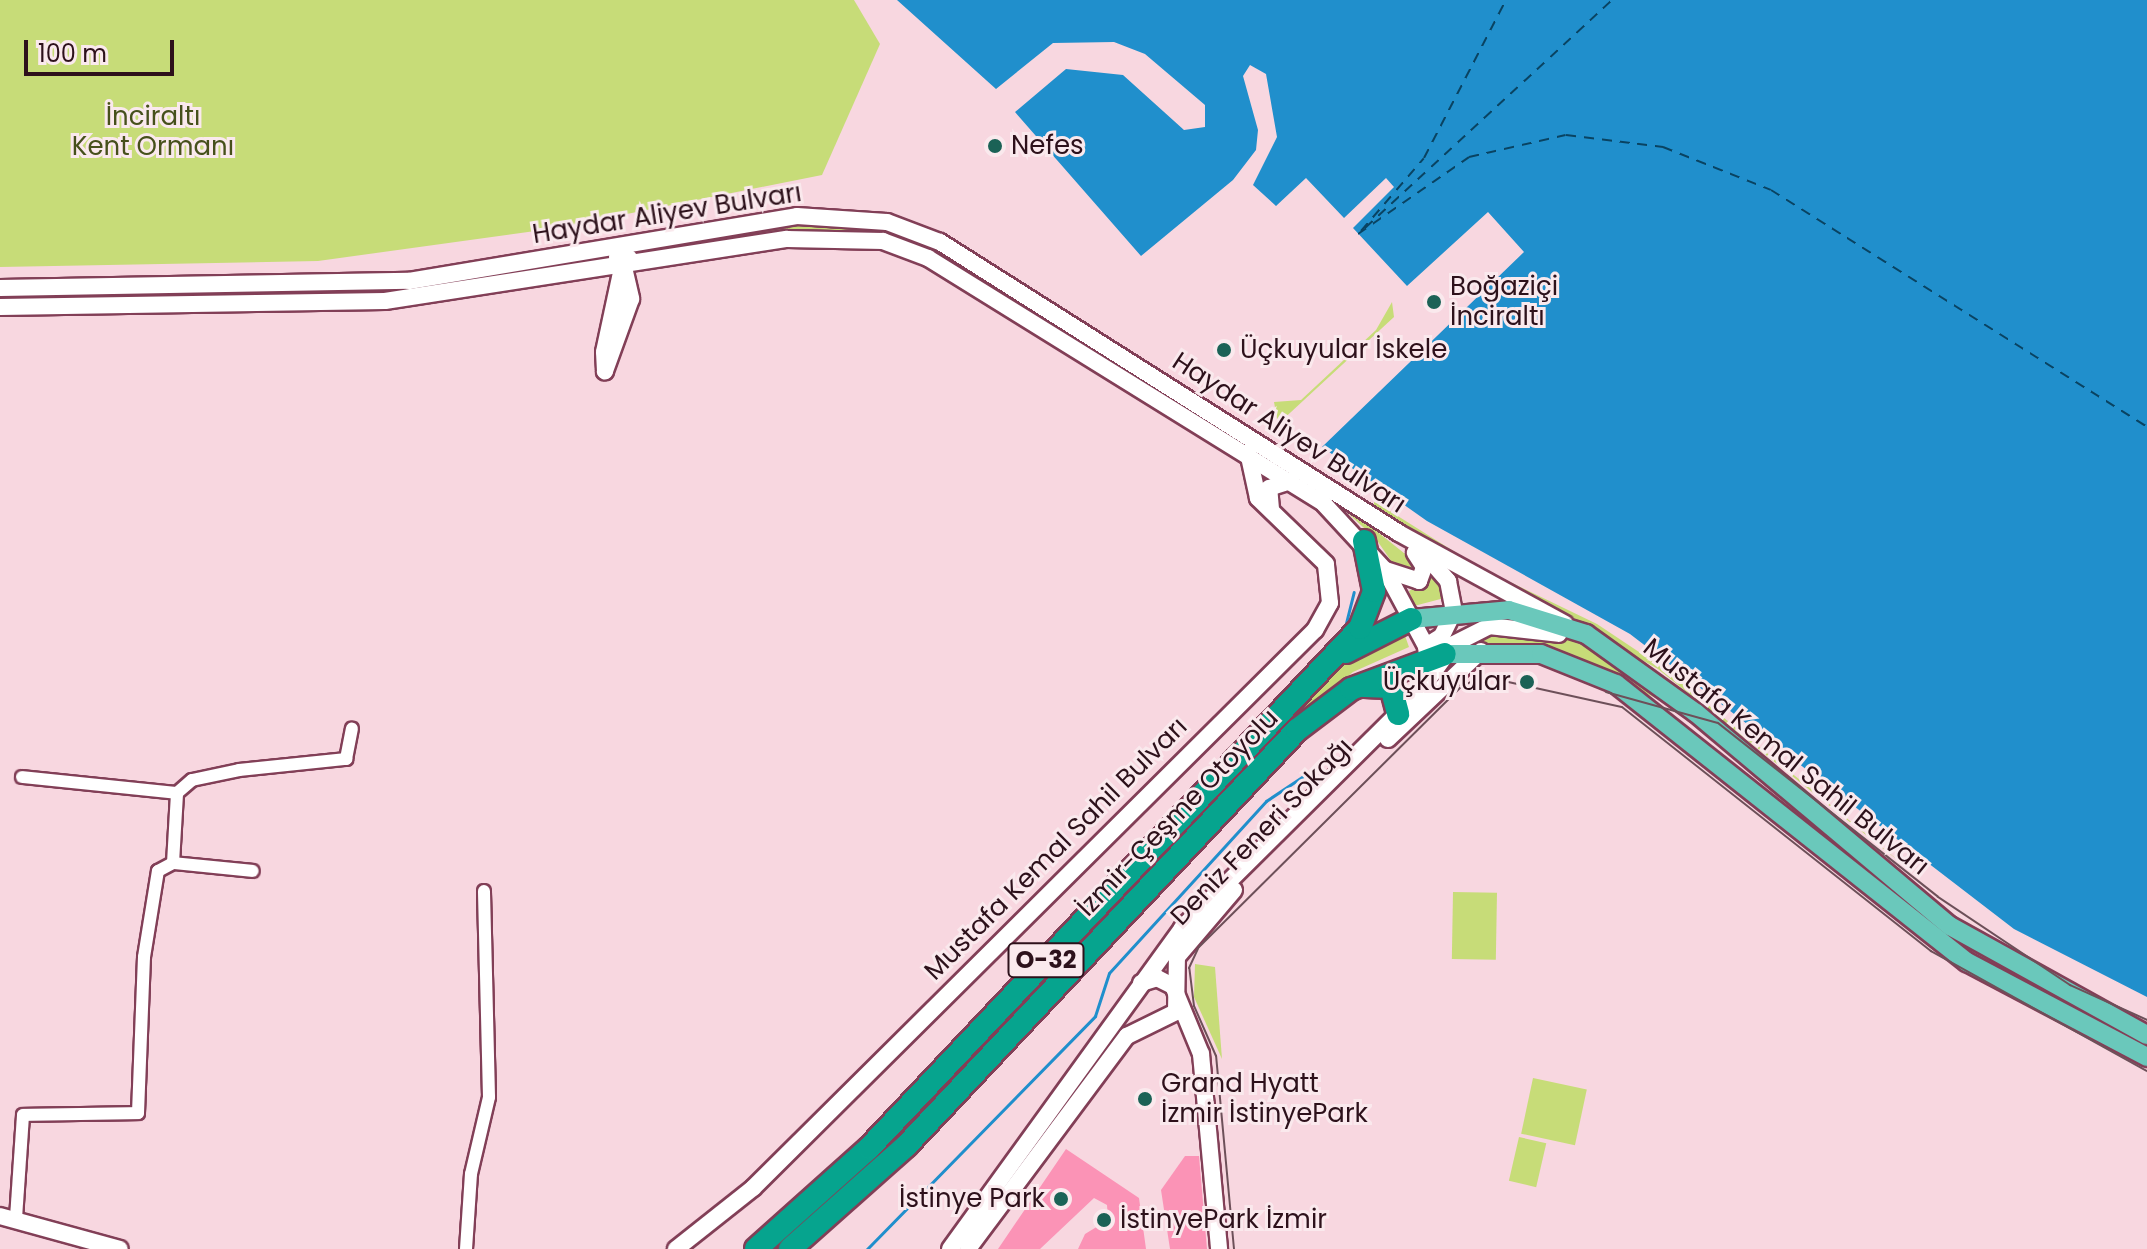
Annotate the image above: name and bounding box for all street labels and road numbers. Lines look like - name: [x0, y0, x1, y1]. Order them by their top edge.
- street label: Haydar Aliyev Bulvarı: [530, 177, 804, 251]
- street label: Haydar Aliyev Bulvarı: [1167, 346, 1411, 520]
- street label: Mustafa Kemal Sahil Bulvarı: [1637, 632, 1935, 882]
- street label: İzmir-Çeşme Otoyolu: [1071, 703, 1285, 923]
- street label: Mustafa Kemal Sahil Bulvarı: [918, 711, 1194, 987]
- street label: Deniz Feneri Sokağı: [1165, 732, 1359, 932]
- road number: O-32: [1006, 940, 1086, 980]

